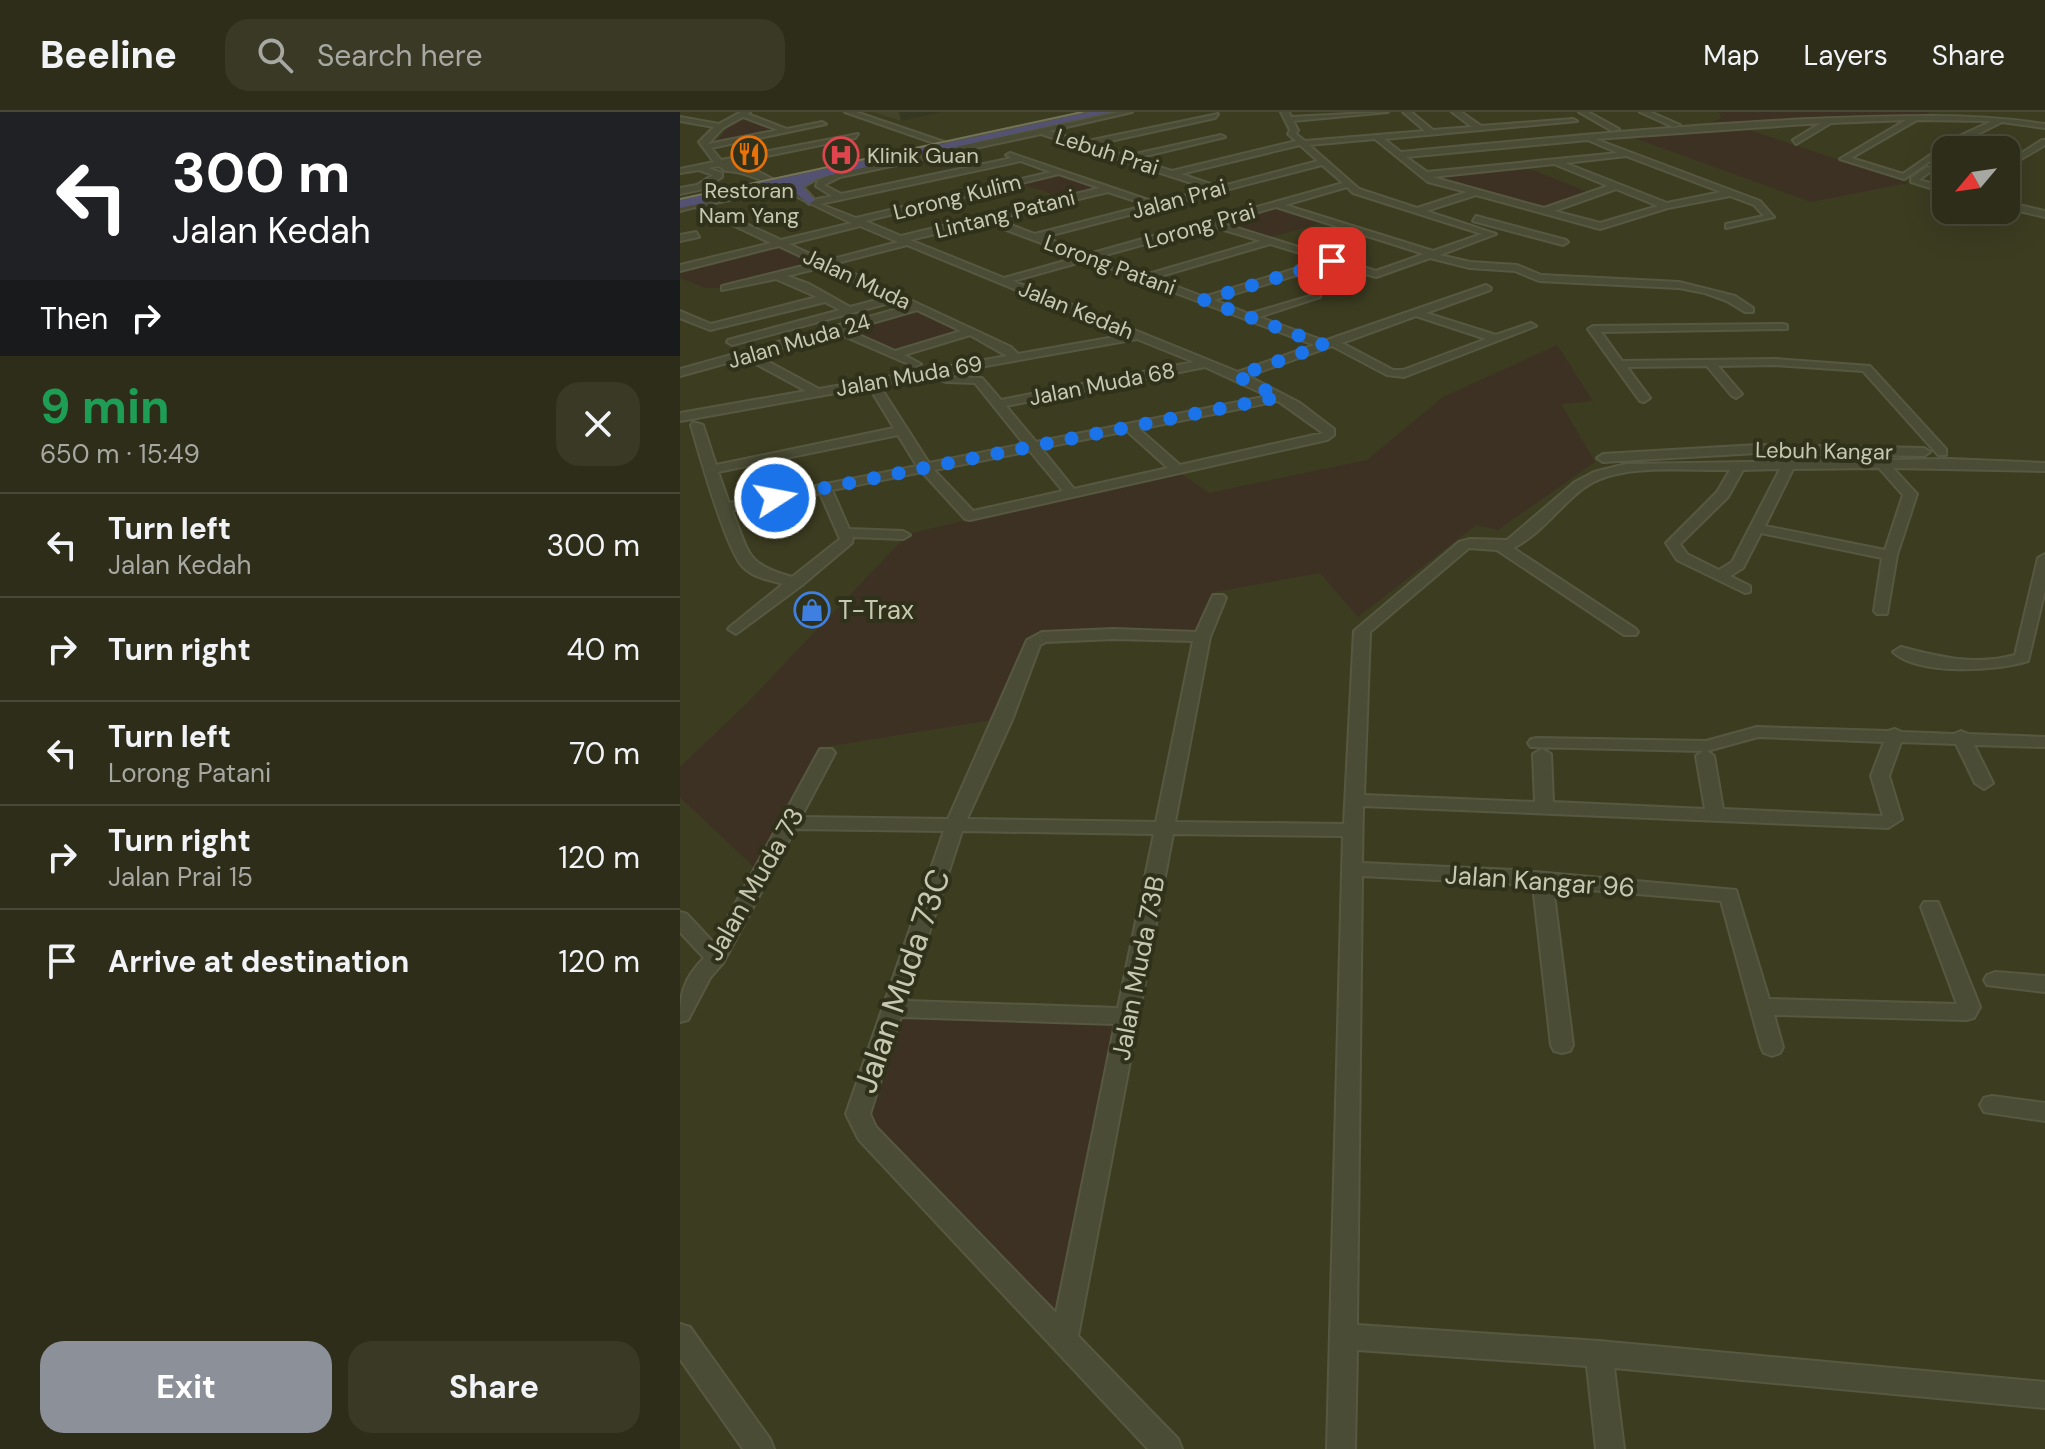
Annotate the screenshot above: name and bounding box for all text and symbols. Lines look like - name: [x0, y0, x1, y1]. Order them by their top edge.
- search box: [225, 19, 785, 91]
- text: Beeline: [40, 30, 177, 80]
- icon: search: [253, 33, 297, 77]
- text: Search here: [317, 36, 482, 75]
- text: Map: [1703, 37, 1760, 74]
- text: Layers: [1804, 37, 1888, 74]
- text: Share: [1932, 37, 2005, 74]
- street label: Lebuh Prai: [1052, 122, 1162, 182]
- restaurant icon: Restoran Nam Yang: [730, 135, 768, 173]
- text: 300 m: [172, 136, 350, 209]
- hospital icon: Klinik Guan: [822, 136, 860, 174]
- north arrow: [1932, 136, 2020, 224]
- map controls: [1932, 136, 2020, 224]
- place label: Klinik Guan: [867, 141, 979, 170]
- icon: left: [40, 144, 144, 248]
- street label: Lorong Kulim: [890, 167, 1024, 227]
- street label: Jalan Prai: [1129, 173, 1229, 225]
- place label: Restoran Nam Yang: [699, 176, 799, 230]
- street label: Lintang Patani: [932, 183, 1078, 245]
- street label: Lorong Prai: [1141, 196, 1259, 256]
- text: Jalan Kedah: [172, 207, 371, 254]
- pin: [1298, 227, 1366, 295]
- street label: Lorong Patani: [1040, 228, 1180, 302]
- icon: arrive: [1310, 239, 1354, 283]
- street label: Jalan Muda: [799, 242, 915, 316]
- street label: Jalan Kedah: [1014, 274, 1138, 346]
- icon: right: [124, 296, 168, 340]
- text: Then: [40, 299, 108, 338]
- street label: Jalan Muda 24: [724, 307, 874, 375]
- street label: Jalan Muda 69: [833, 349, 985, 403]
- street label: Jalan Muda 68: [1026, 356, 1178, 412]
- text: 9 min: [40, 375, 170, 438]
- button: close: [556, 382, 640, 466]
- street label: Lebuh Kangar: [1755, 435, 1893, 467]
- text: 650 m · 15:49: [40, 437, 200, 471]
- position arrow: [733, 456, 817, 540]
- text: Turn left: [108, 509, 231, 548]
- icon: left: [40, 523, 84, 567]
- text: 300 m: [547, 526, 640, 565]
- text: Jalan Kedah: [108, 548, 251, 582]
- shop icon: T-Trax: [793, 591, 831, 629]
- place label: T-Trax: [838, 593, 914, 627]
- icon: right: [40, 627, 84, 671]
- text: Turn right: [108, 630, 251, 669]
- text: 40 m: [567, 630, 640, 669]
- text: Turn left: [108, 717, 231, 756]
- icon: left: [40, 731, 84, 775]
- text: 70 m: [569, 734, 640, 773]
- text: Lorong Patani: [108, 756, 271, 790]
- street label: Jalan Muda 73: [696, 801, 812, 967]
- text: Turn right: [108, 821, 251, 860]
- icon: right: [40, 835, 84, 879]
- text: 120 m: [558, 838, 640, 877]
- street label: Jalan Kangar 96: [1444, 857, 1636, 905]
- text: Jalan Prai 15: [108, 860, 253, 894]
- street label: Jalan Muda 73C: [844, 863, 960, 1099]
- street label: Jalan Muda 73B: [1103, 873, 1173, 1063]
- icon: arrive: [40, 939, 84, 983]
- text: Arrive at destination: [108, 942, 409, 981]
- text: 120 m: [558, 942, 640, 981]
- button: Exit: [40, 1341, 332, 1433]
- button: Share: [348, 1341, 640, 1433]

